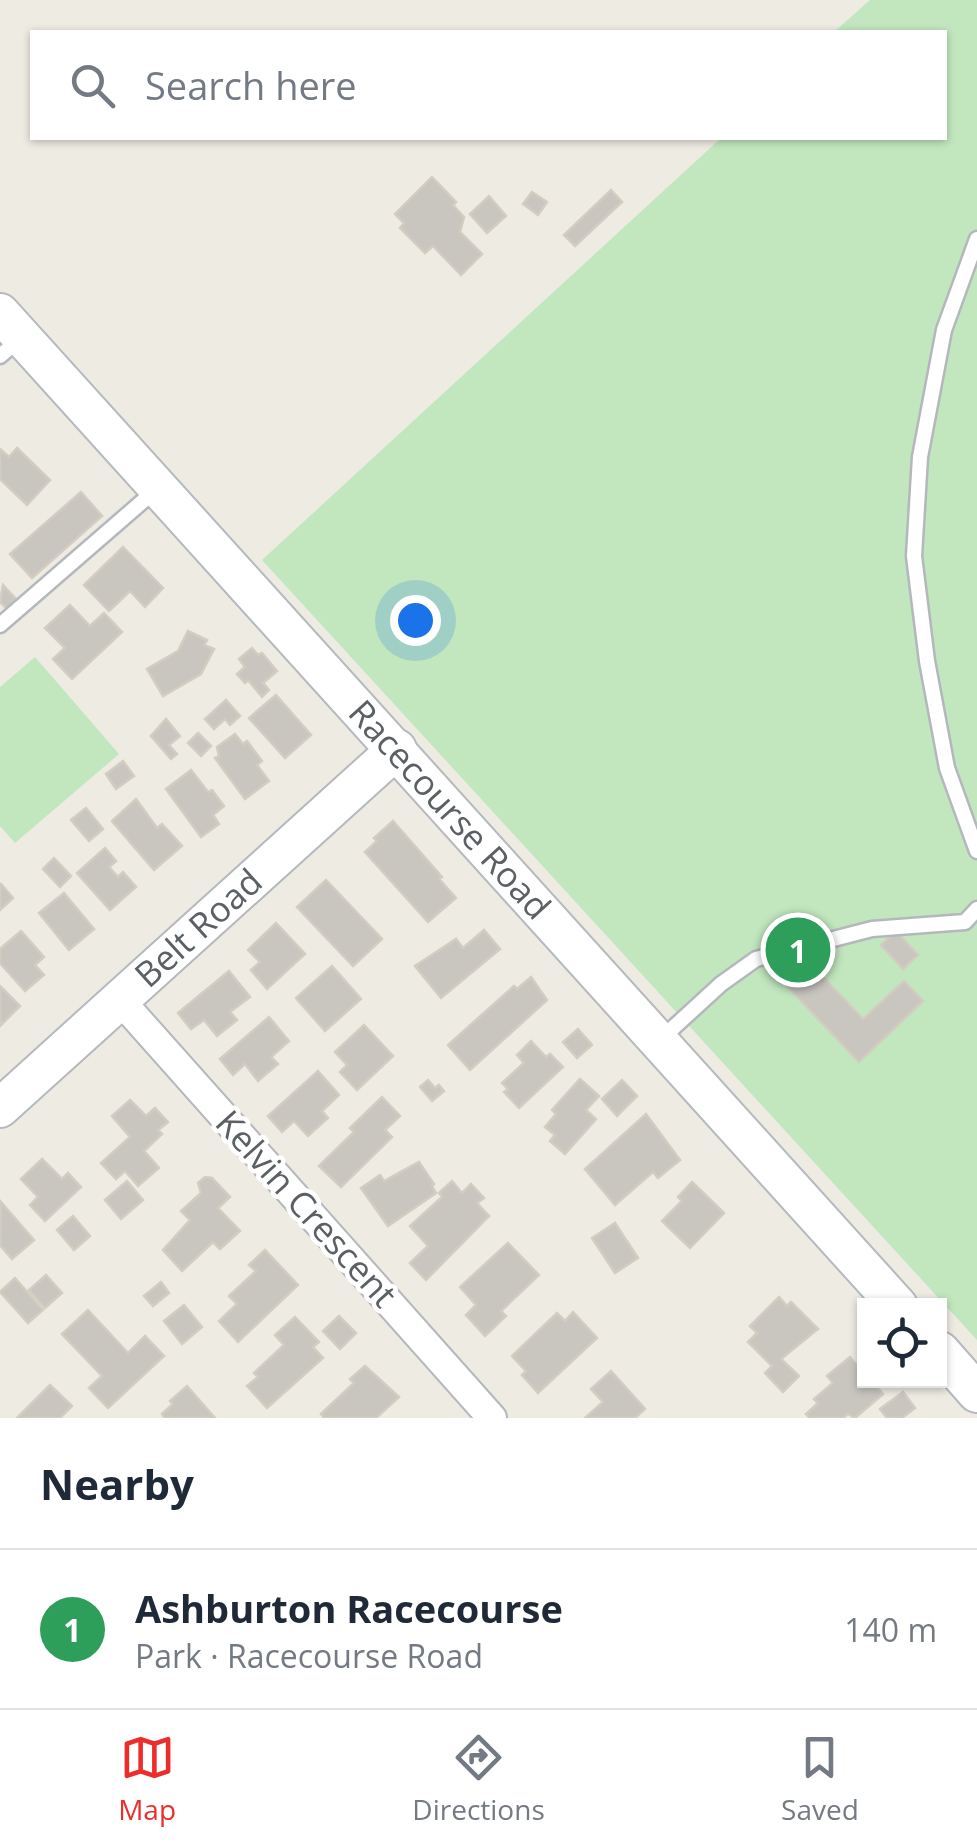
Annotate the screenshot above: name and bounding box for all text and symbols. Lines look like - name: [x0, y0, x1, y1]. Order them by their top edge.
- search box: [30, 30, 947, 140]
- icon: search: [65, 58, 120, 113]
- text: Search here: [145, 59, 357, 111]
- your location: [390, 595, 441, 646]
- street label: Racecourse Road: [339, 689, 562, 929]
- street label: Belt Road: [124, 857, 271, 997]
- pin: 1: [766, 912, 830, 988]
- street label: Kelvin Crescent: [206, 1099, 408, 1317]
- map controls: [857, 1298, 947, 1388]
- button: locate: [857, 1298, 947, 1388]
- text: Nearby: [40, 1455, 194, 1512]
- text: Ashburton Racecourse: [135, 1582, 563, 1634]
- text: 1: [63, 1608, 82, 1651]
- text: 140 m: [844, 1608, 937, 1651]
- text: Park · Racecourse Road: [135, 1634, 483, 1677]
- tab: Map: [118, 1730, 176, 1828]
- tab: Directions: [412, 1730, 545, 1828]
- tab: Saved: [781, 1730, 859, 1828]

